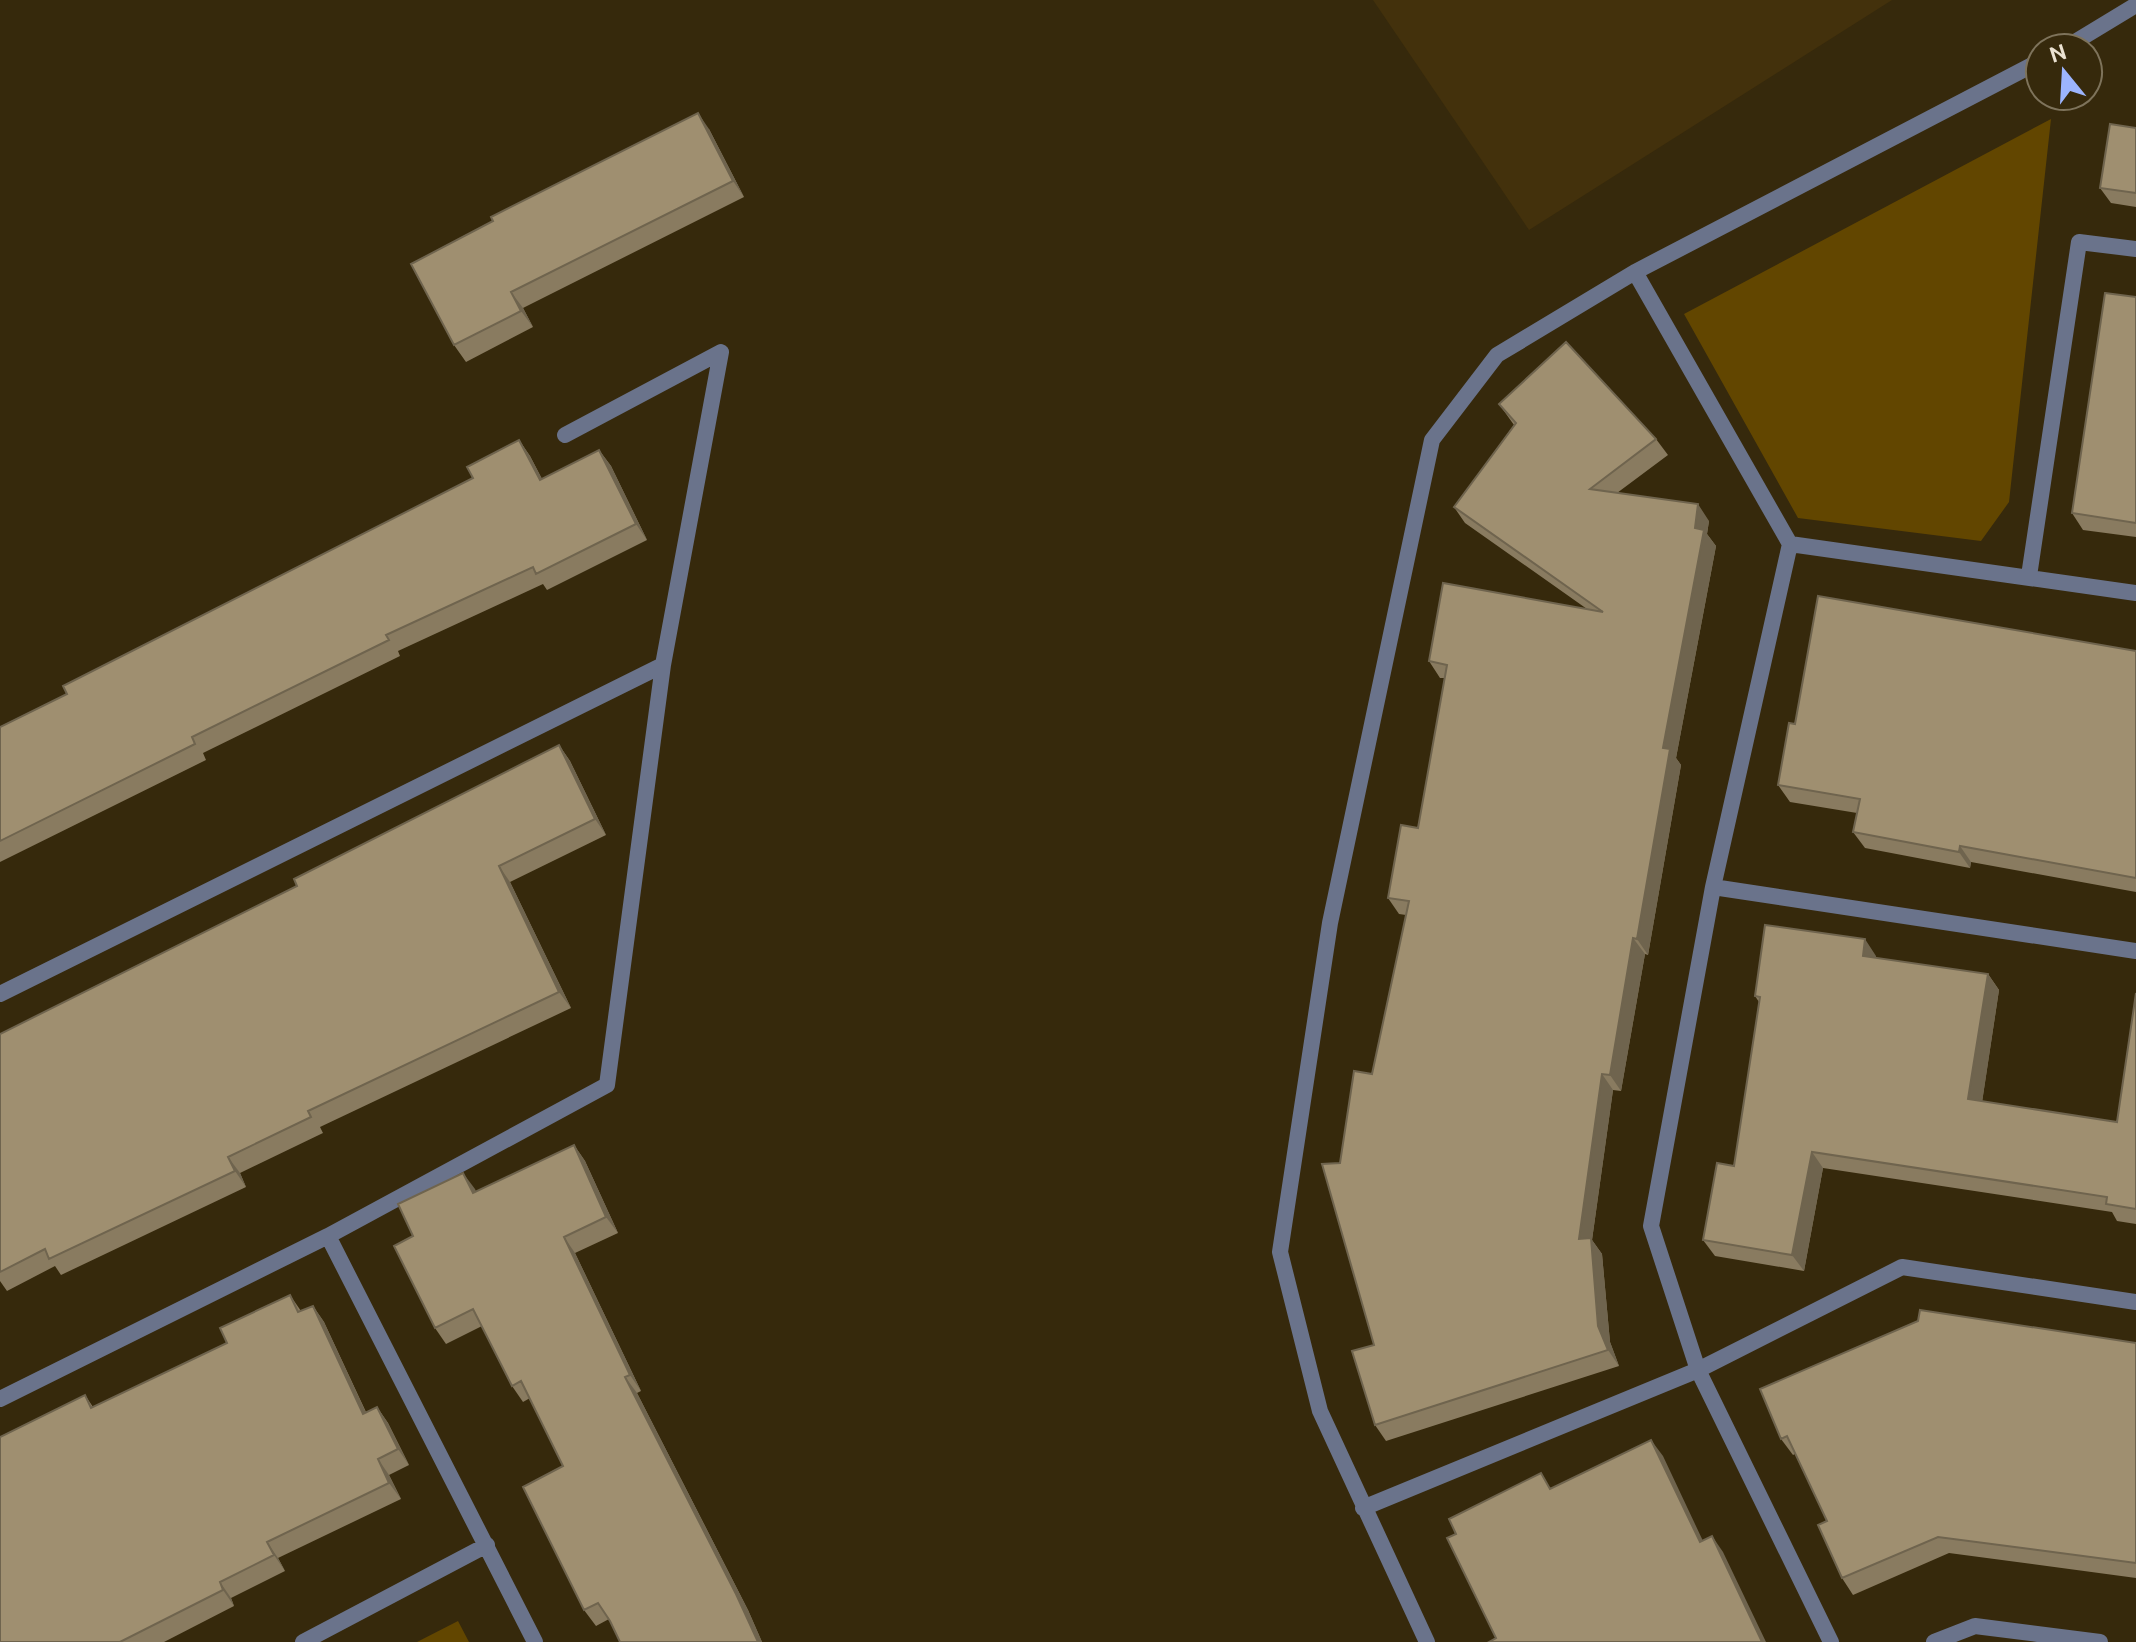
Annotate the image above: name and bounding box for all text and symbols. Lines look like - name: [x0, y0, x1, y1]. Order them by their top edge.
- north arrow: [2024, 32, 2104, 112]
- text: N: [2046, 38, 2069, 67]

